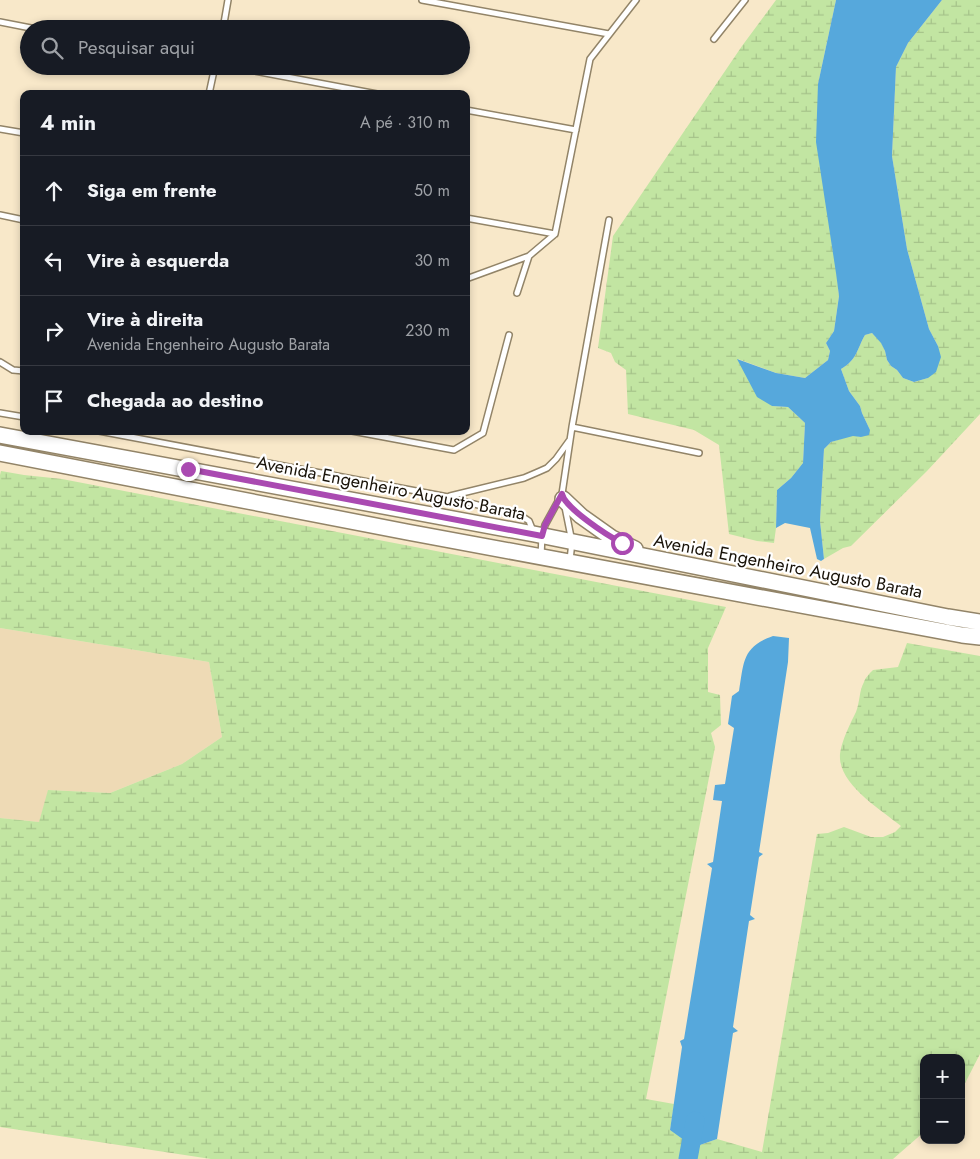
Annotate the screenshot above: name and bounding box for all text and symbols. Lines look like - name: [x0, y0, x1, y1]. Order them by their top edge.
- search box: [20, 20, 470, 75]
- icon: search: [38, 34, 66, 62]
- text: Pesquisar aqui: [78, 34, 195, 61]
- text: 4 min: [40, 108, 96, 138]
- text: A pé · 310 m: [360, 111, 450, 134]
- icon: ahead: [40, 177, 68, 205]
- text: Siga em frente: [87, 177, 217, 204]
- text: 50 m: [414, 179, 450, 202]
- icon: left: [40, 247, 68, 275]
- text: Vire à esquerda: [87, 247, 229, 274]
- text: 30 m: [414, 249, 450, 272]
- text: Vire à direita: [87, 306, 203, 333]
- icon: right: [40, 317, 68, 345]
- text: 230 m: [405, 319, 450, 342]
- text: Avenida Engenheiro Augusto Barata: [87, 333, 330, 356]
- icon: arrive: [40, 387, 68, 415]
- text: Chegada ao destino: [87, 387, 263, 414]
- street label: Avenida Engenheiro Augusto Barata: [254, 449, 528, 527]
- route end: [177, 458, 200, 481]
- street label: Avenida Engenheiro Augusto Barata: [651, 527, 925, 605]
- route start: [611, 532, 634, 555]
- map controls: [920, 1054, 965, 1144]
- button: +: [920, 1054, 965, 1099]
- button: −: [920, 1099, 965, 1144]

